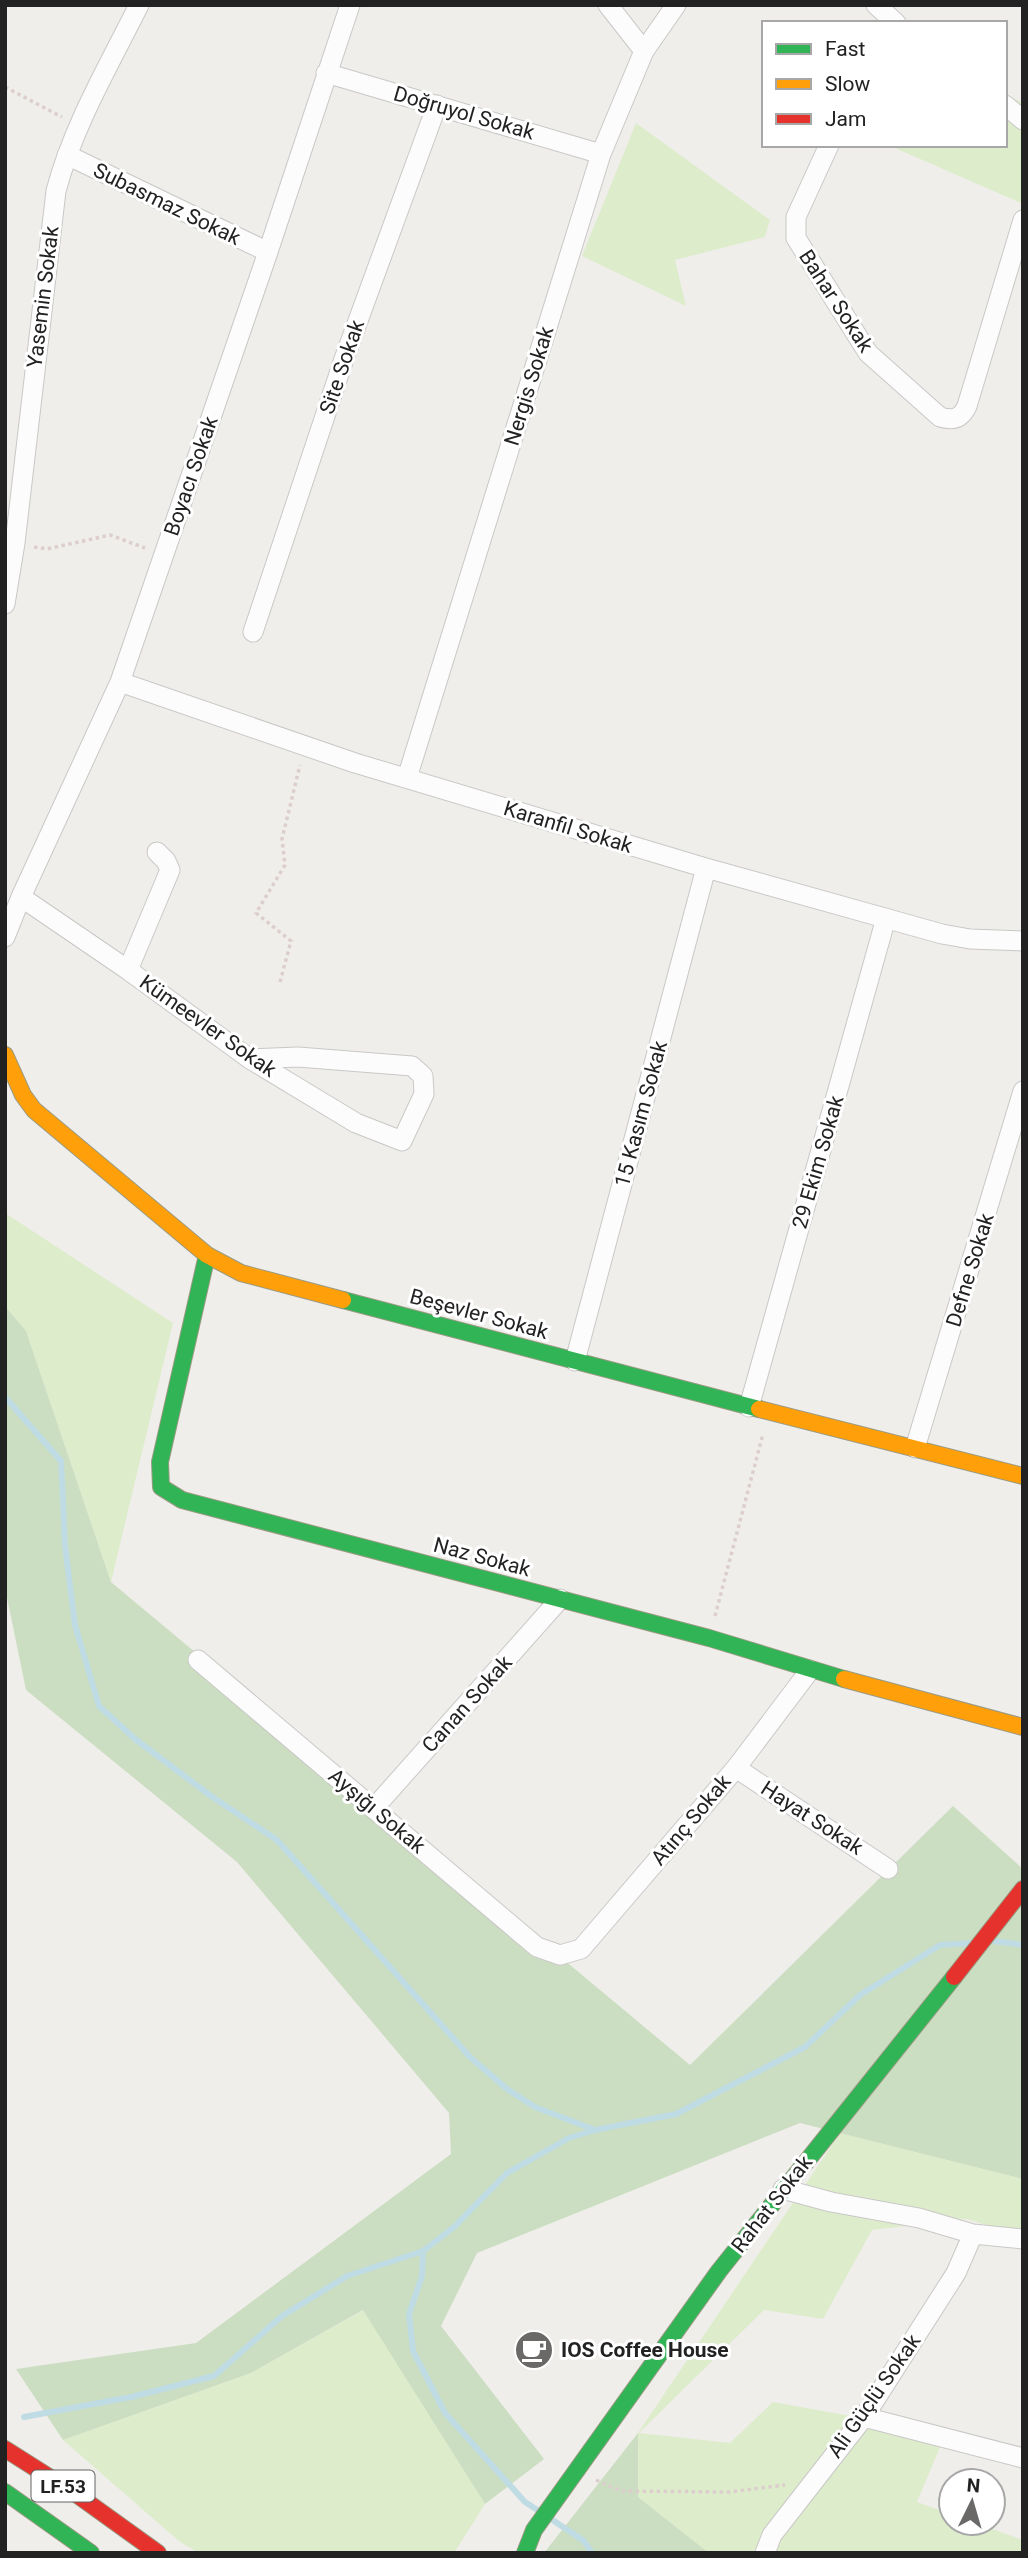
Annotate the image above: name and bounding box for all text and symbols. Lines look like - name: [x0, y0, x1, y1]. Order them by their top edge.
- legend: [762, 21, 1007, 147]
- text: Fast: [825, 37, 866, 61]
- text: Slow: [825, 72, 871, 96]
- street label: Doğruyol Sokak: [391, 81, 538, 145]
- text: Jam: [825, 107, 866, 131]
- street label: Subasmaz Sokak: [90, 158, 245, 250]
- street label: Yasemin Sokak: [22, 224, 64, 369]
- street label: Bahar Sokak: [794, 245, 878, 357]
- street label: Site Sokak: [315, 316, 369, 417]
- street label: Nergis Sokak: [500, 323, 559, 448]
- street label: Boyacı Sokak: [159, 413, 223, 539]
- street label: Karanfil Sokak: [501, 796, 636, 858]
- street label: Kümeevler Sokak: [135, 970, 281, 1082]
- street label: 15 Kasım Sokak: [610, 1038, 672, 1190]
- street label: 29 Ekim Sokak: [788, 1092, 849, 1231]
- street label: Defne Sokak: [941, 1210, 999, 1330]
- street label: Beşevler Sokak: [407, 1284, 551, 1344]
- street label: Naz Sokak: [431, 1533, 533, 1582]
- street label: Canan Sokak: [417, 1650, 517, 1757]
- street label: Ayşığı Sokak: [324, 1764, 430, 1859]
- street label: Atınç Sokak: [646, 1770, 736, 1870]
- street label: Hayat Sokak: [757, 1776, 868, 1860]
- street label: Rahat Sokak: [727, 2150, 818, 2257]
- cafe icon: IOS Coffee House: [513, 2329, 555, 2371]
- street label: Ali Güçlü Sokak: [823, 2329, 926, 2462]
- place label: IOS Coffee House: [561, 2338, 729, 2362]
- north arrow: [937, 2467, 1007, 2537]
- road number: LF.53: [32, 2470, 94, 2502]
- text: N: [966, 2474, 981, 2498]

